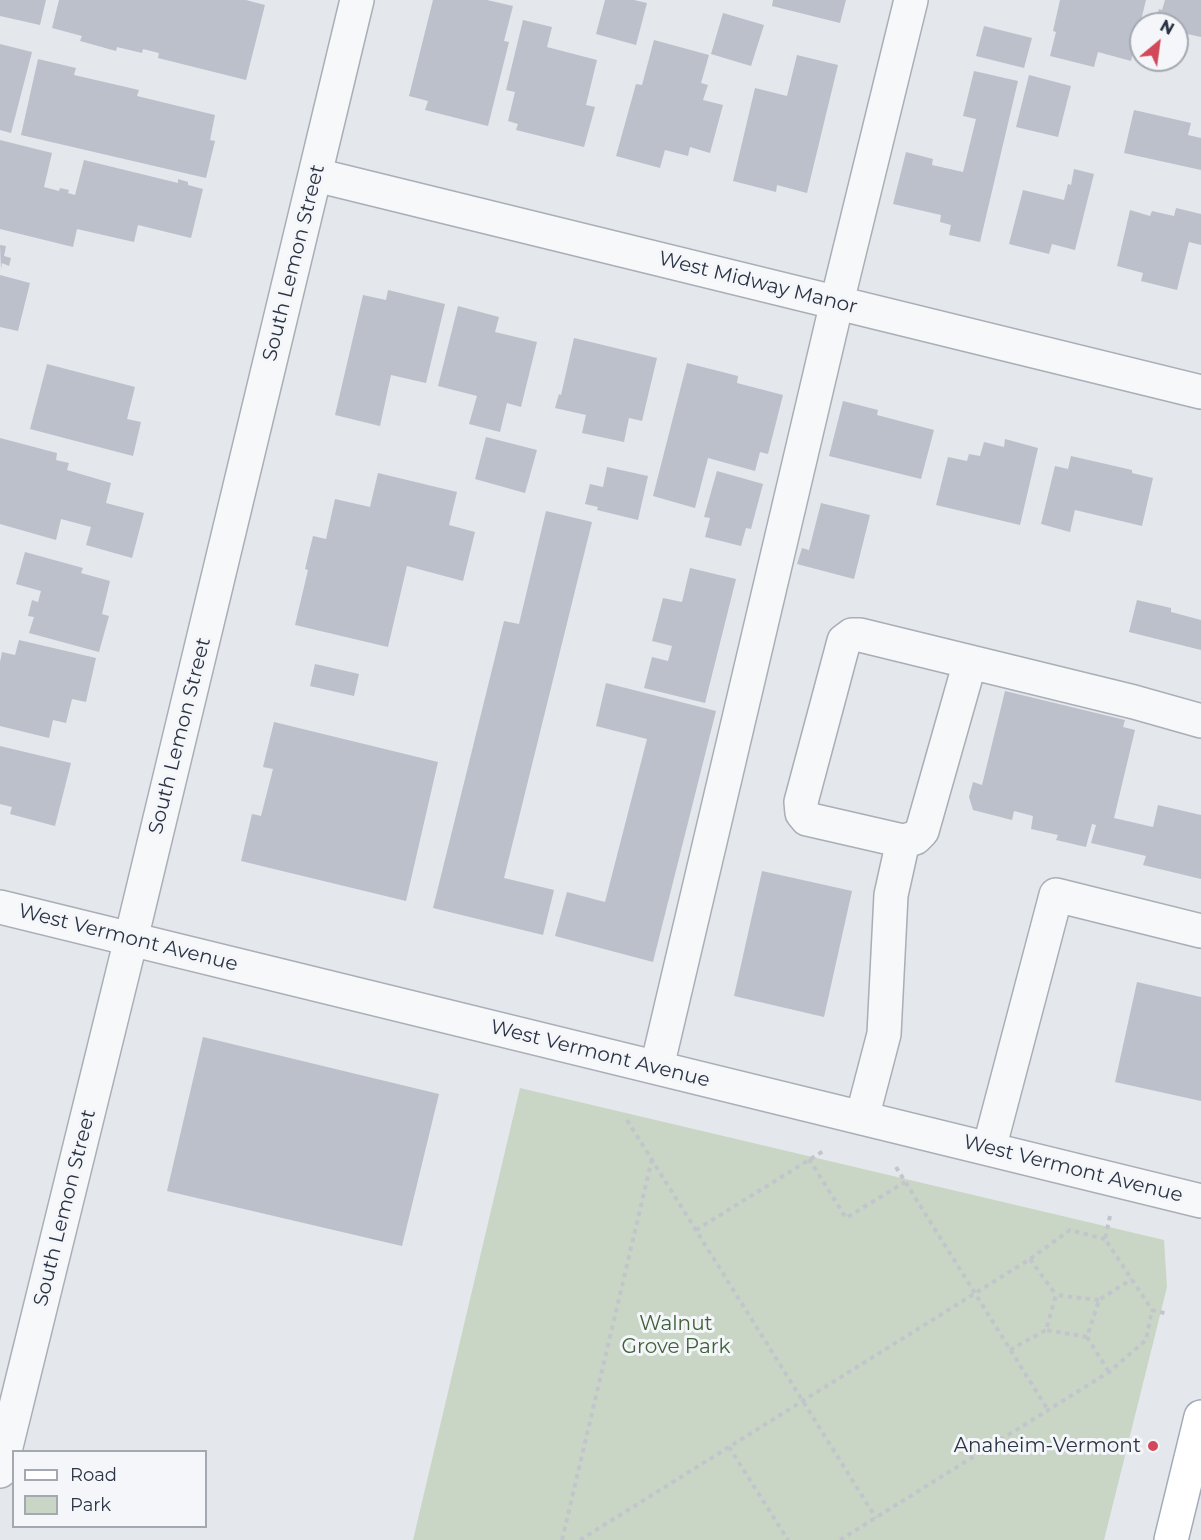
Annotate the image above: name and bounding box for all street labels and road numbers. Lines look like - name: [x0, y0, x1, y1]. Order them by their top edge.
- street label: South Lemon Street: [258, 162, 330, 364]
- street label: West Midway Manor: [656, 247, 860, 319]
- street label: South Lemon Street: [144, 635, 216, 837]
- street label: West Vermont Avenue: [16, 899, 240, 977]
- street label: West Vermont Avenue: [488, 1015, 712, 1093]
- street label: South Lemon Street: [29, 1107, 101, 1309]
- street label: West Vermont Avenue: [961, 1130, 1185, 1208]

